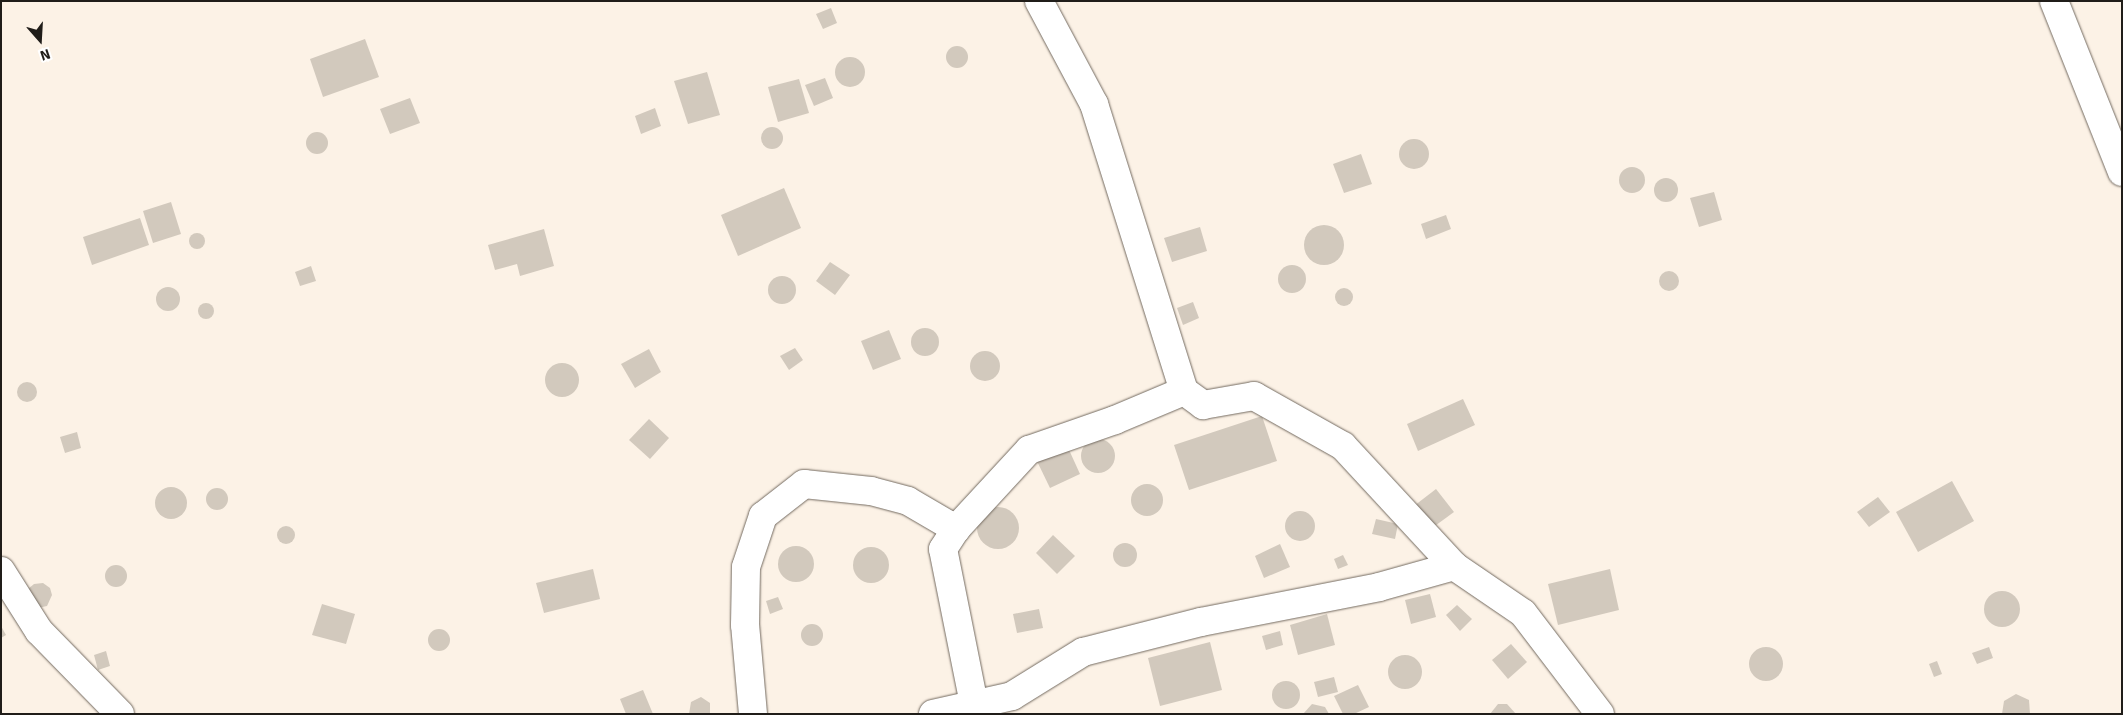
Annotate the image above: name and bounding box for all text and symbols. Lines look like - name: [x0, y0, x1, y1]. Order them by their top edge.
- north arrow: [15, 15, 65, 65]
- text: N: [38, 45, 52, 64]

